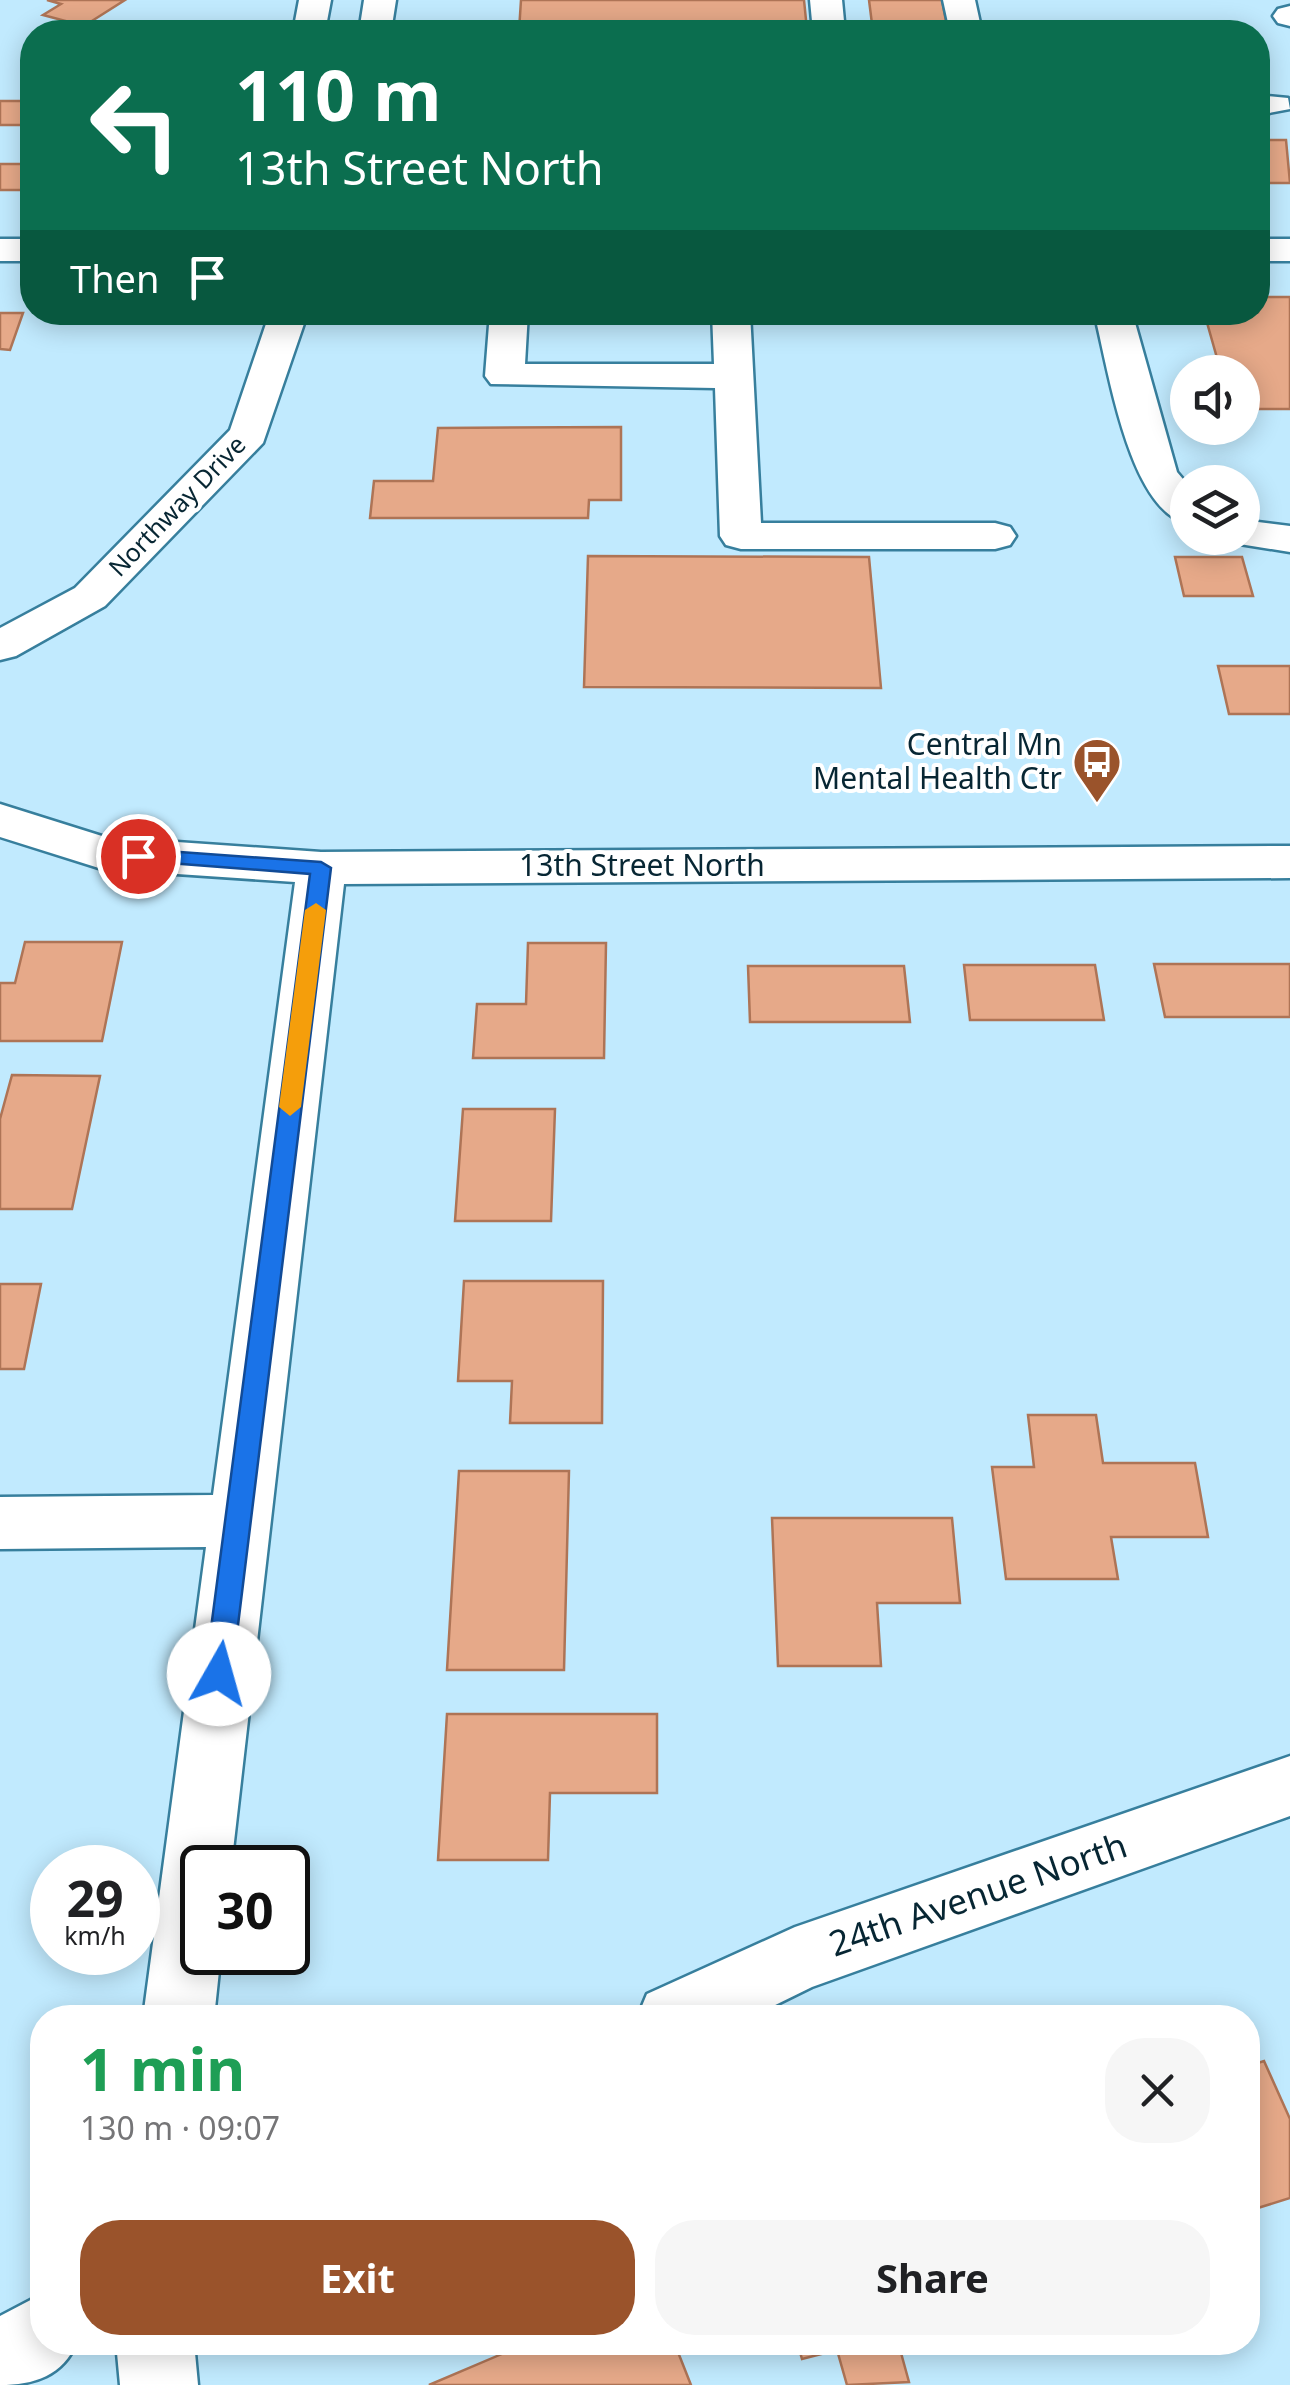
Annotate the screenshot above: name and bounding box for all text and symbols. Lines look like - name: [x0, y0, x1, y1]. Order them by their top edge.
- text: 110 m: [235, 46, 442, 142]
- icon: left: [70, 60, 200, 190]
- text: 13th Street North: [235, 137, 604, 198]
- icon: arrive: [180, 250, 235, 305]
- text: Then: [70, 252, 160, 304]
- map controls: [1170, 355, 1260, 555]
- button: sound: [1170, 355, 1260, 445]
- street label: Northway Drive: [100, 427, 252, 583]
- button: layers: [1170, 465, 1260, 555]
- place label: Central Mn Mental Health Ctr: [813, 723, 1062, 798]
- bus stop icon: Central Mn Mental Health Ctr: [1071, 736, 1123, 804]
- pin: [96, 814, 181, 899]
- icon: arrive: [111, 829, 166, 884]
- street label: 13th Street North: [519, 844, 765, 885]
- position arrow: [167, 1622, 271, 1726]
- street label: 24th Avenue North: [822, 1821, 1133, 1967]
- speed limit sign: 30: [180, 1845, 310, 1975]
- text: 29: [66, 1864, 124, 1932]
- text: km/h: [64, 1918, 126, 1952]
- text: 1 min: [80, 2027, 245, 2109]
- button: close: [1105, 2038, 1210, 2143]
- text: 130 m · 09:07: [80, 2106, 280, 2149]
- button: Exit: [80, 2220, 635, 2335]
- button: Share: [655, 2220, 1210, 2335]

